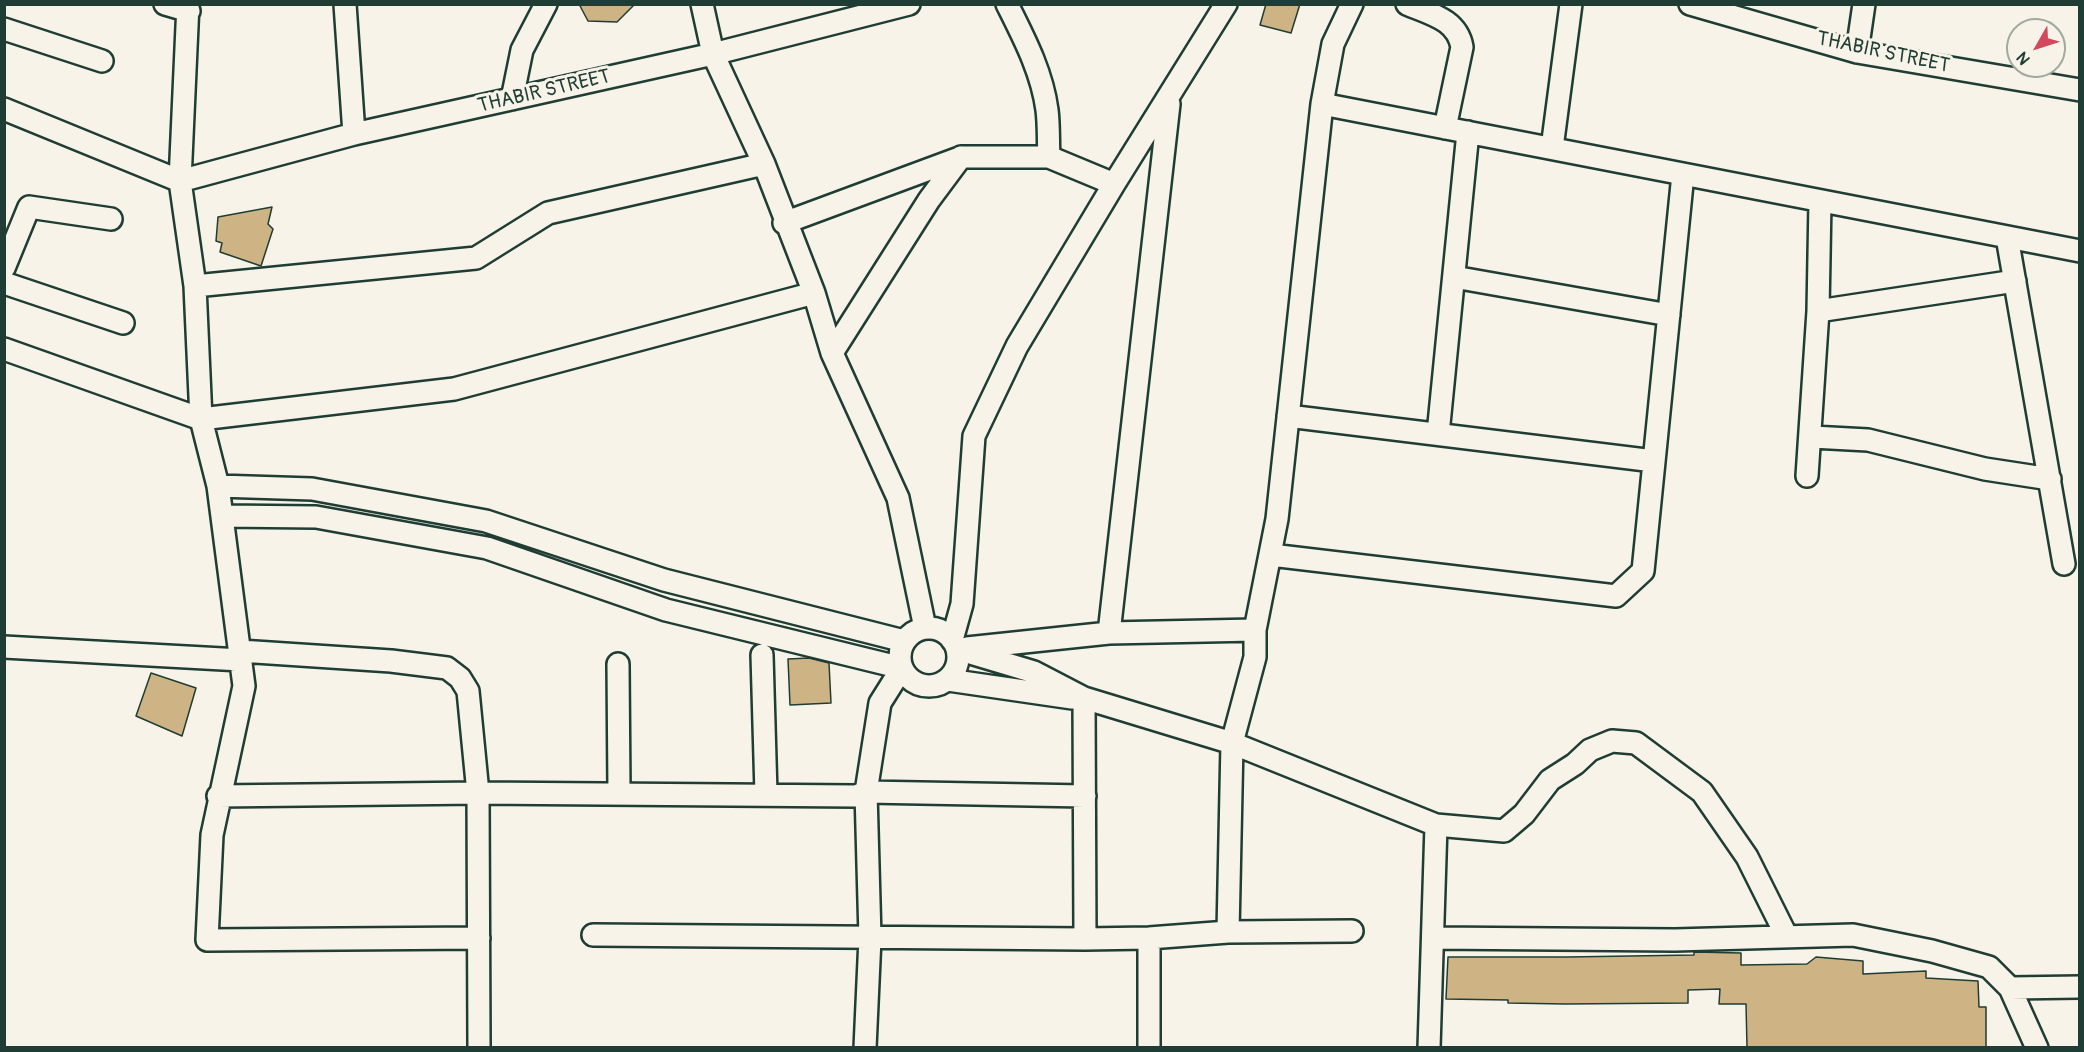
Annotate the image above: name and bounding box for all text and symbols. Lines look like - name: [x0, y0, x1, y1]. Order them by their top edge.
- north arrow: [2006, 18, 2066, 78]
- street label: THABIR STREET: [1814, 27, 1952, 79]
- text: N: [2012, 48, 2035, 69]
- street label: THABIR STREET: [475, 65, 613, 119]

